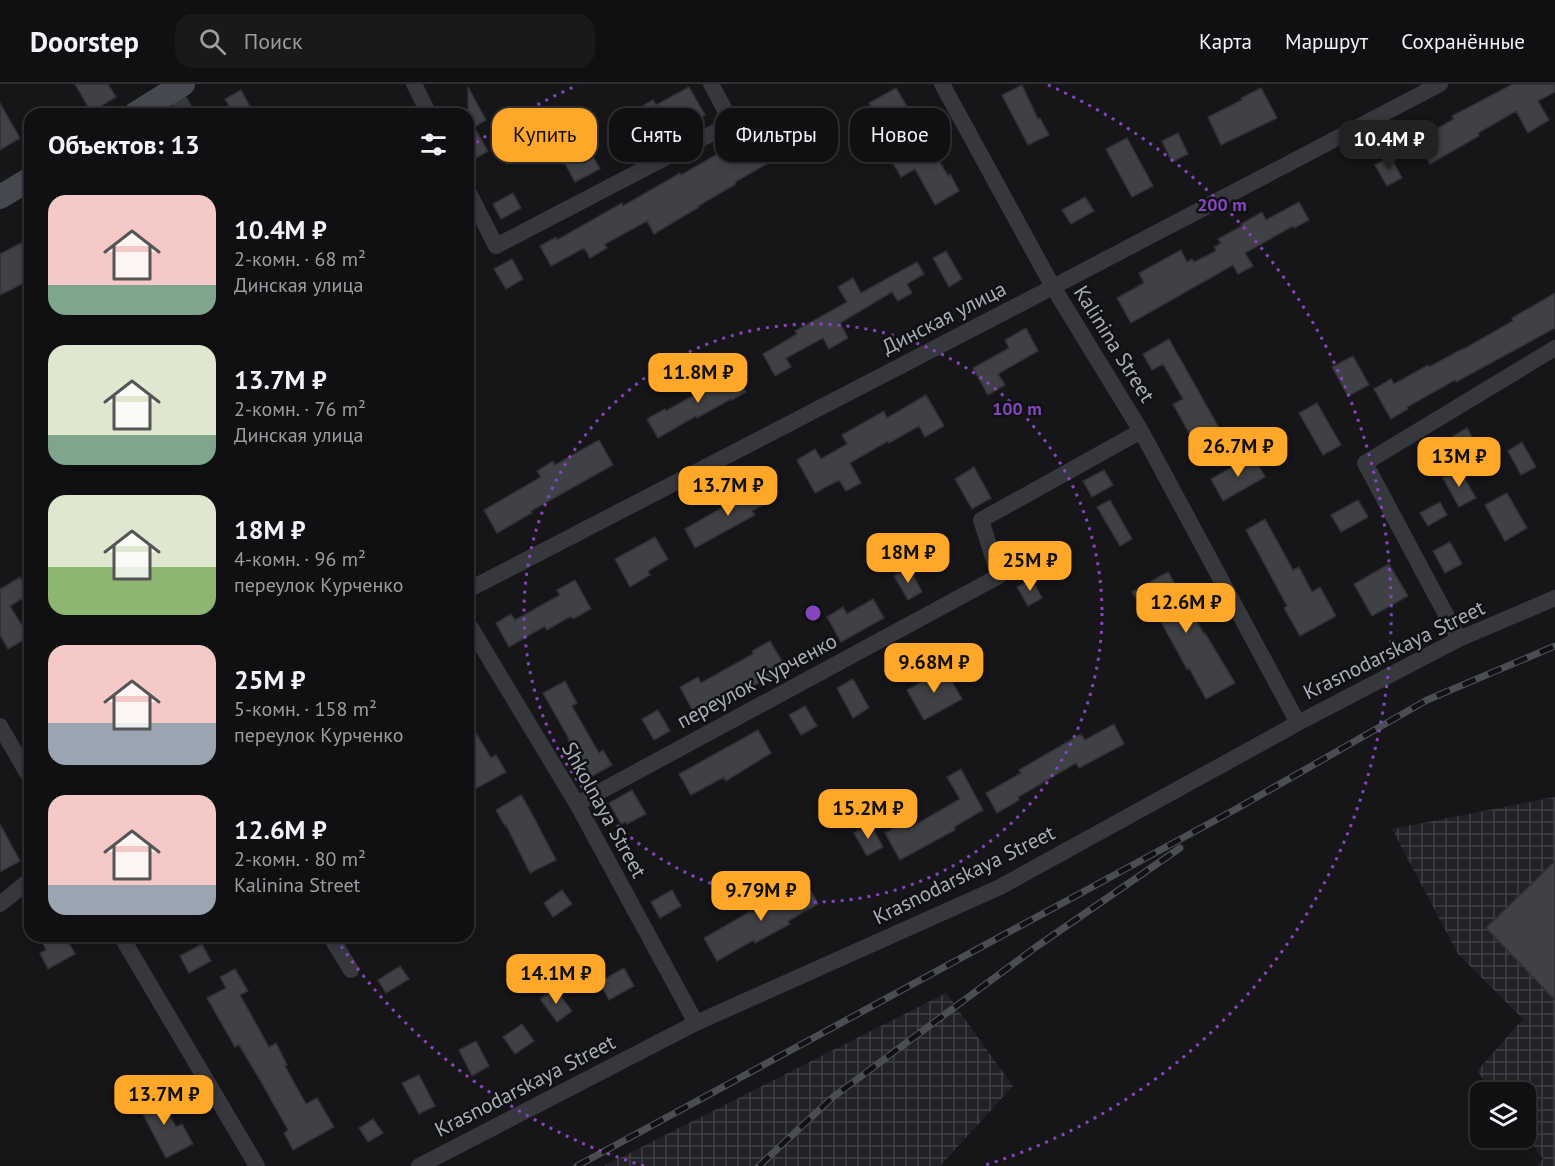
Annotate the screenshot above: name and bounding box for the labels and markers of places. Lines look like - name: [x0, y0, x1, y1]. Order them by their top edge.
- pin: 10.4M ₽: [1334, 120, 1444, 171]
- pin: 11.8M ₽: [643, 353, 753, 404]
- pin: 26.7M ₽: [1183, 427, 1293, 478]
- pin: 13M ₽: [1417, 437, 1501, 488]
- pin: 13.7M ₽: [673, 466, 783, 517]
- pin: 18M ₽: [866, 533, 950, 584]
- pin: 25M ₽: [988, 541, 1072, 592]
- pin: 12.6M ₽: [1131, 583, 1241, 634]
- centre of rings: [803, 603, 823, 623]
- pin: 9.68M ₽: [879, 643, 989, 694]
- pin: 15.2M ₽: [813, 789, 923, 840]
- pin: 9.79M ₽: [706, 871, 816, 922]
- pin: 14.1M ₽: [501, 954, 611, 1005]
- pin: 13.7M ₽: [109, 1075, 219, 1126]

